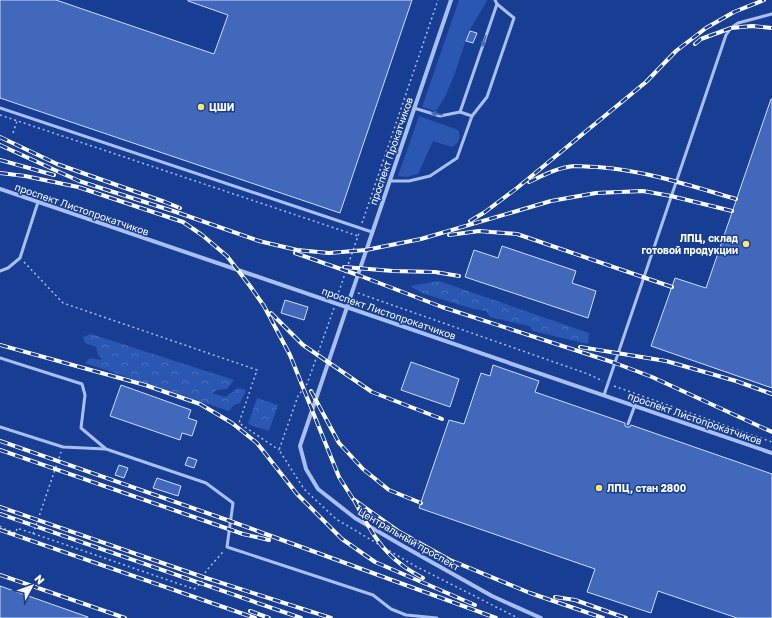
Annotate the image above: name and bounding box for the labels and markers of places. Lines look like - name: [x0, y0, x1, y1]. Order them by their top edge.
- place label: ЦШИ: [209, 101, 234, 113]
- marker: ЦШИ: [196, 102, 206, 112]
- place label: ЛПЦ, склад готовой продукции: [642, 232, 739, 256]
- marker: ЛПЦ, склад готовой продукции: [741, 239, 751, 249]
- place label: ЛПЦ, стан 2800: [607, 482, 687, 494]
- marker: ЛПЦ, стан 2800: [594, 483, 604, 493]

